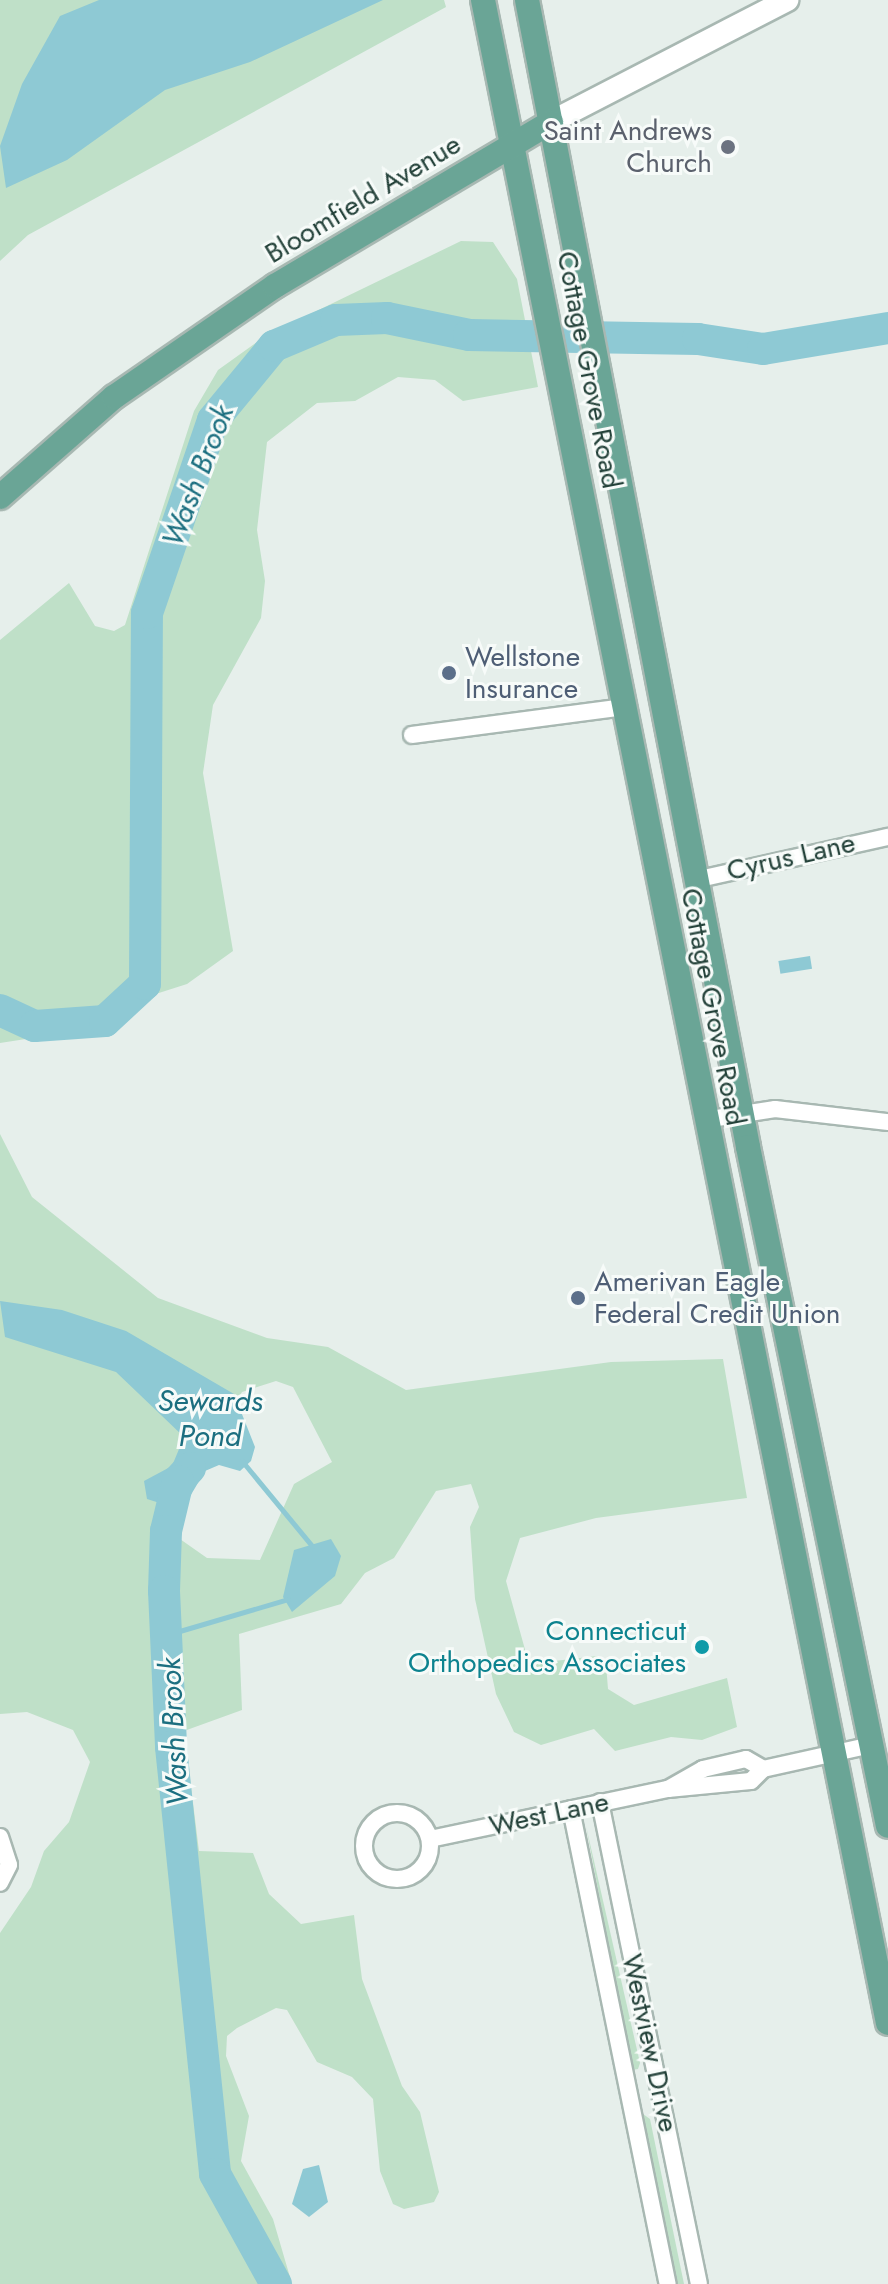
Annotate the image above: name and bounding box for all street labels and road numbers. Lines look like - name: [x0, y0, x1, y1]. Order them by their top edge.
- street label: Bloomfield Avenue: [259, 127, 467, 271]
- street label: Cottage Grove Road: [550, 248, 628, 492]
- street label: Cyrus Lane: [724, 826, 858, 888]
- street label: Cottage Grove Road: [674, 885, 752, 1129]
- street label: West Lane: [486, 1785, 612, 1843]
- street label: Westview Drive: [615, 1951, 685, 2135]

